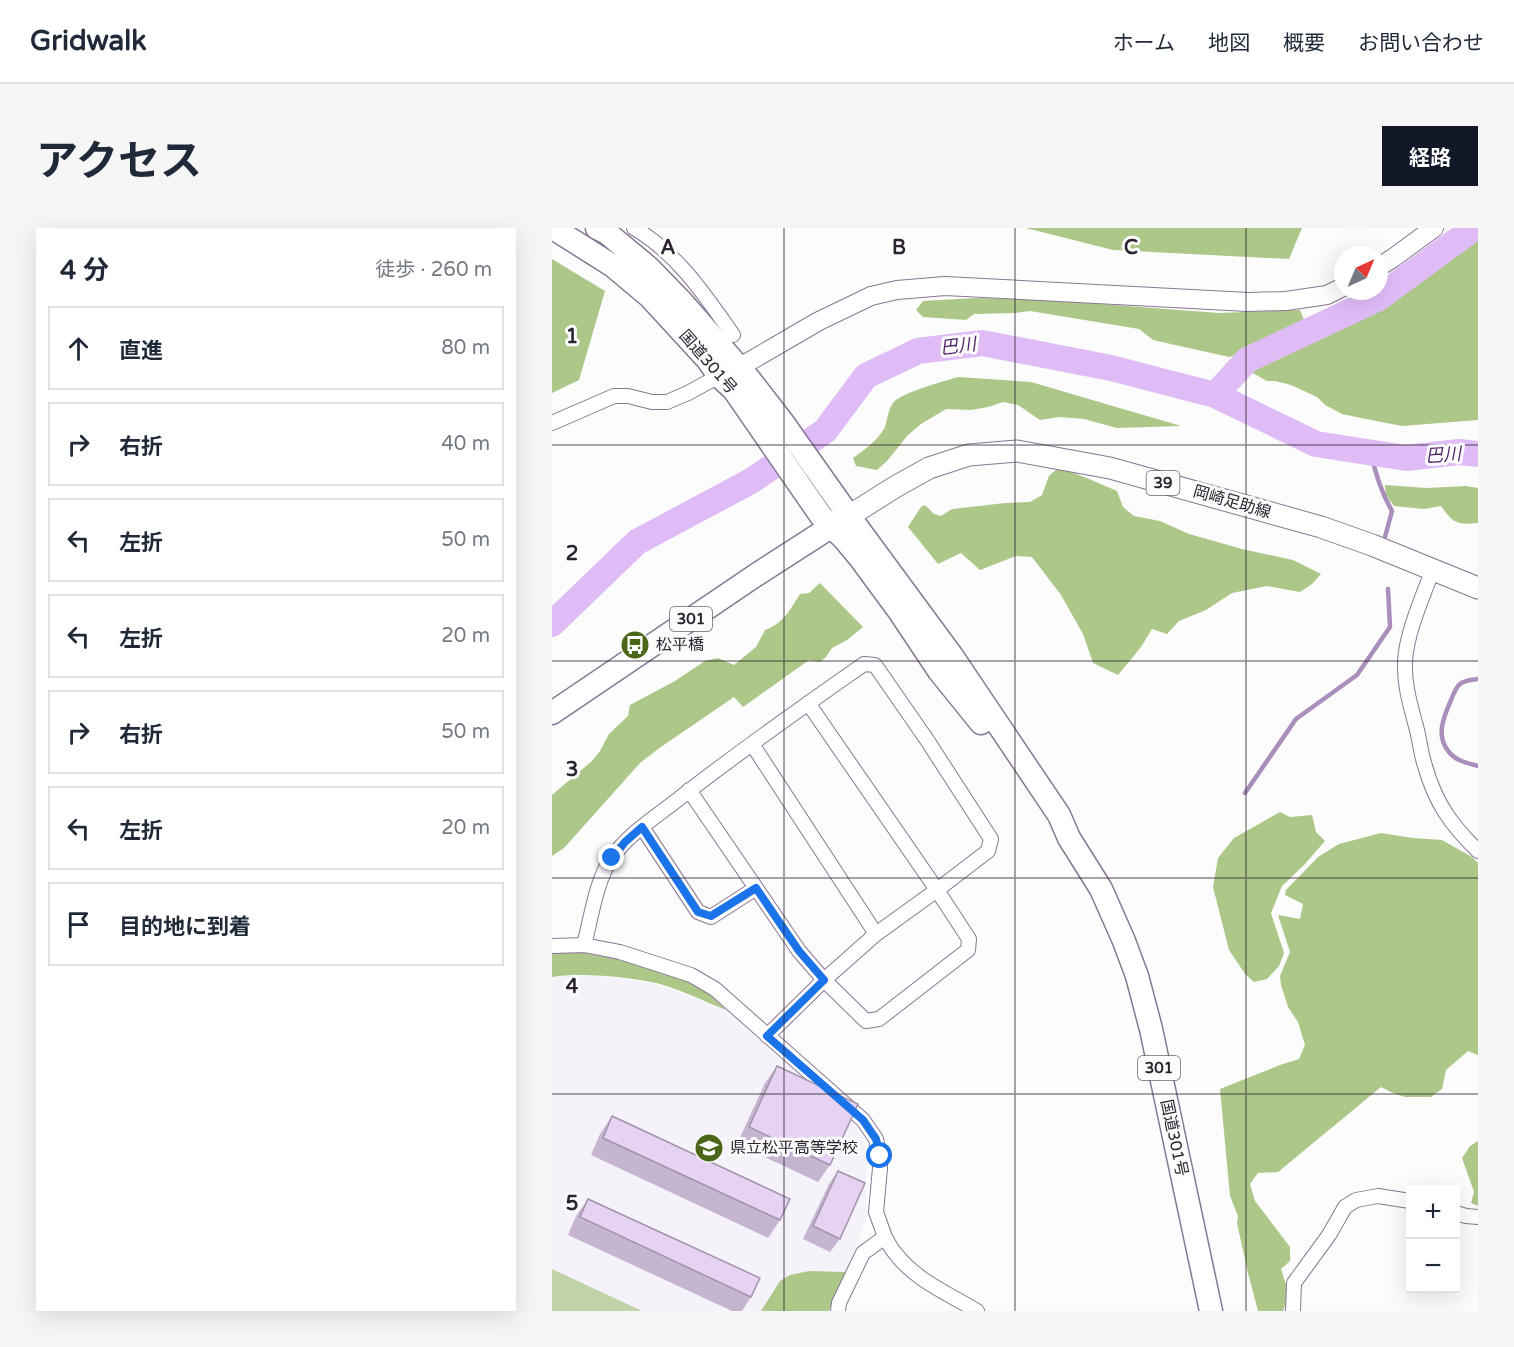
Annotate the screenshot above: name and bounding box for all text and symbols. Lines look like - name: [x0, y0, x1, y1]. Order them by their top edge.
- text: Gridwalk: [30, 24, 147, 58]
- text: ホーム: [1113, 31, 1175, 56]
- text: 地図: [1208, 31, 1250, 56]
- text: 概要: [1283, 31, 1325, 56]
- text: お問い合わせ: [1358, 31, 1484, 56]
- button: 経路: [1382, 126, 1478, 186]
- text: アクセス: [36, 136, 202, 187]
- text: A: [661, 236, 676, 260]
- text: B: [892, 236, 906, 260]
- text: C: [1124, 236, 1138, 260]
- north arrow: [1334, 246, 1388, 300]
- text: 4 分: [60, 255, 109, 286]
- text: 徒歩 · 260 m: [375, 258, 492, 282]
- text: 1: [566, 325, 578, 349]
- street label: 国道301号: [675, 326, 741, 398]
- icon: ahead: [62, 332, 95, 365]
- water label: 巴川: [939, 333, 979, 359]
- text: 80 m: [441, 336, 490, 360]
- text: 直進: [119, 338, 163, 364]
- icon: right: [62, 428, 95, 461]
- text: 40 m: [441, 432, 490, 456]
- text: 右折: [119, 434, 163, 460]
- water label: 巴川: [1424, 443, 1464, 467]
- road number: 39: [1146, 471, 1180, 495]
- street label: 岡崎足助線: [1191, 481, 1273, 523]
- icon: left: [62, 524, 95, 557]
- text: 50 m: [441, 528, 490, 552]
- text: 左折: [119, 530, 163, 556]
- text: 2: [566, 542, 578, 566]
- road number: 301: [670, 607, 712, 631]
- icon: left: [62, 620, 95, 653]
- text: 20 m: [441, 624, 490, 648]
- text: 左折: [119, 626, 163, 652]
- bus stop icon: 松平橋: [619, 629, 651, 661]
- place label: 松平橋: [656, 635, 704, 655]
- icon: right: [62, 716, 95, 749]
- text: 50 m: [441, 720, 490, 744]
- text: 右折: [119, 722, 163, 748]
- text: 3: [566, 758, 578, 782]
- icon: left: [62, 812, 95, 845]
- text: 20 m: [441, 816, 490, 840]
- text: 左折: [119, 818, 163, 844]
- route end: [598, 844, 624, 870]
- icon: arrive: [62, 908, 95, 941]
- text: 目的地に到着: [119, 914, 251, 940]
- text: 4: [566, 975, 579, 999]
- road number: 301: [1138, 1056, 1180, 1080]
- street label: 国道301号: [1156, 1098, 1192, 1178]
- school or university icon: 県立松平高等学校: [693, 1132, 725, 1164]
- place label: 県立松平高等学校: [730, 1138, 858, 1158]
- route start: [866, 1142, 892, 1168]
- map controls: [1406, 1185, 1460, 1293]
- button: +: [1406, 1185, 1460, 1239]
- text: 5: [566, 1192, 578, 1216]
- button: −: [1406, 1239, 1460, 1293]

